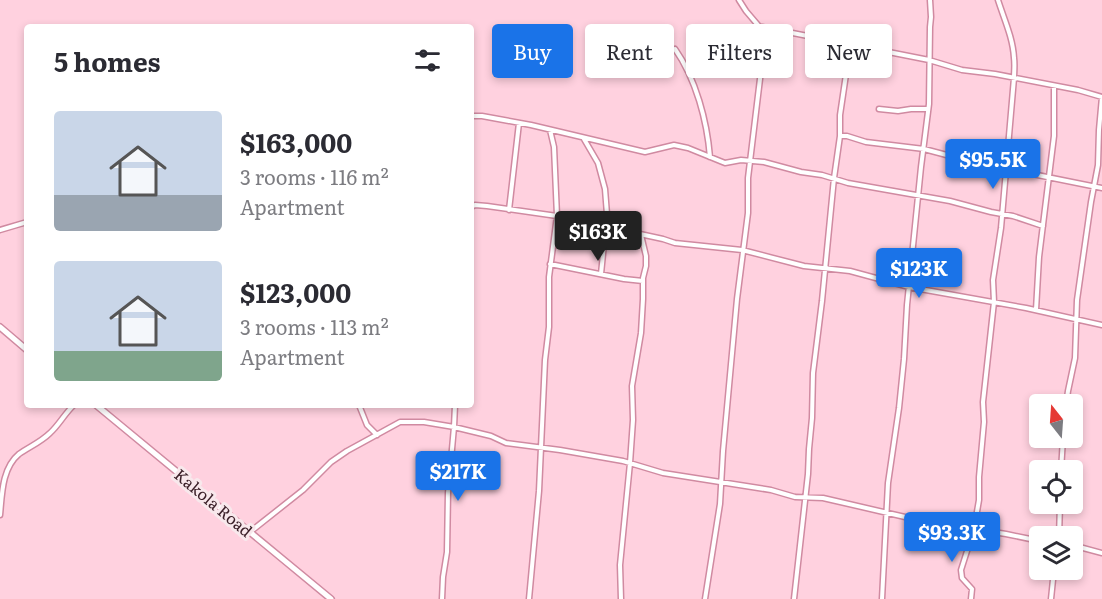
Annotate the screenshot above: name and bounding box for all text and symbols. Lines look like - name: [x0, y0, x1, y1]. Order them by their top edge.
- chip: Buy: [492, 24, 573, 78]
- chip: Rent: [585, 24, 674, 78]
- chip: Filters: [686, 24, 793, 78]
- chip: New: [805, 24, 892, 78]
- text: 5 homes: [54, 41, 160, 80]
- icon: filters: [411, 44, 444, 77]
- text: $163,000: [240, 122, 352, 161]
- icon: home: [102, 135, 174, 207]
- pin: $95.5K: [944, 139, 1042, 190]
- text: $95.5K: [959, 143, 1027, 173]
- text: 3 rooms · 116 m²: [240, 161, 389, 191]
- text: Apartment: [240, 191, 345, 221]
- pin: $163K: [556, 211, 640, 262]
- text: $163K: [569, 215, 627, 245]
- pin: $123K: [877, 248, 961, 299]
- text: $123K: [890, 252, 948, 282]
- text: $123,000: [240, 272, 351, 311]
- icon: home: [102, 285, 174, 357]
- text: 3 rooms · 113 m²: [240, 311, 389, 341]
- text: Apartment: [240, 341, 345, 371]
- north arrow: [1029, 394, 1083, 448]
- map controls: [1029, 394, 1083, 580]
- pin: $217K: [416, 451, 500, 502]
- text: $217K: [430, 455, 486, 485]
- button: locate: [1029, 460, 1083, 514]
- street label: Kakola Road: [170, 462, 258, 542]
- pin: $93.3K: [903, 512, 1001, 563]
- text: $93.3K: [918, 516, 986, 546]
- button: layers: [1029, 526, 1083, 580]

